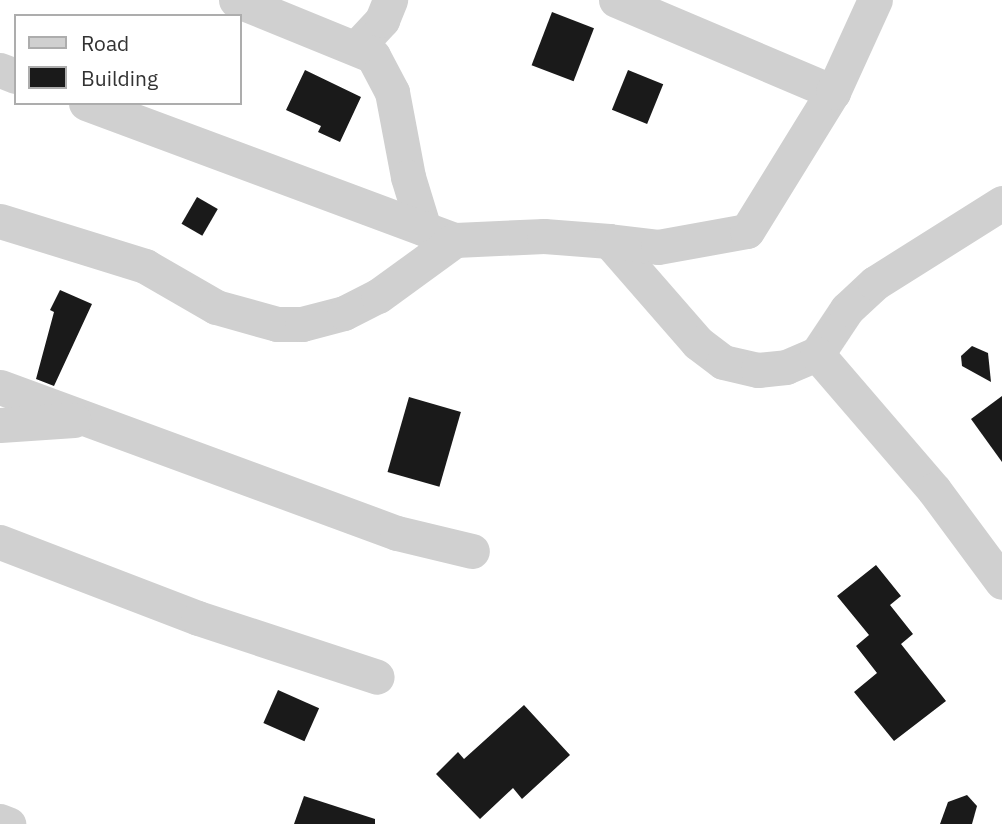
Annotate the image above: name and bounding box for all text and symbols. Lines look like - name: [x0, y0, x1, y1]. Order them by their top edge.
- legend: [14, 14, 242, 105]
- text: Road: [81, 29, 129, 57]
- text: Building: [81, 64, 158, 92]

